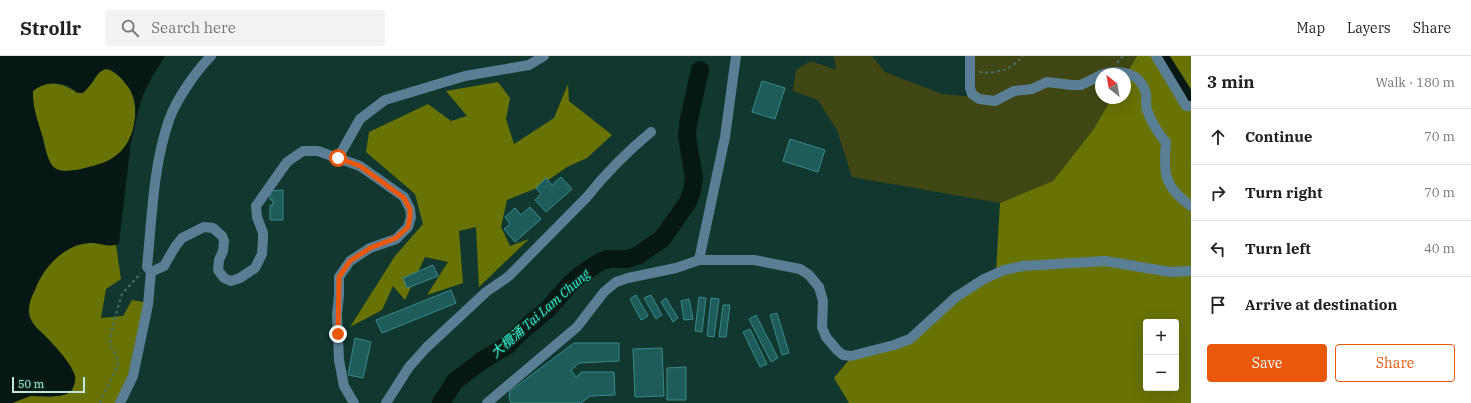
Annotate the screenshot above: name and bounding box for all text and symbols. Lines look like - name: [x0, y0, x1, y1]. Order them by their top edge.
- search box: [105, 10, 385, 46]
- text: Strollr: [20, 16, 81, 40]
- icon: search: [119, 17, 141, 39]
- text: Search here: [151, 18, 236, 37]
- text: Map: [1297, 19, 1325, 37]
- text: Layers: [1347, 19, 1391, 37]
- text: Share: [1413, 19, 1451, 37]
- north arrow: [1095, 68, 1131, 104]
- text: 3 min: [1207, 71, 1255, 93]
- text: Walk · 180 m: [1376, 74, 1455, 91]
- icon: ahead: [1207, 126, 1229, 148]
- text: Continue: [1245, 127, 1312, 146]
- text: 70 m: [1424, 128, 1455, 145]
- route start: [329, 149, 347, 167]
- icon: right: [1207, 182, 1229, 204]
- text: Turn right: [1245, 183, 1323, 202]
- text: 70 m: [1424, 184, 1455, 201]
- icon: left: [1207, 238, 1229, 260]
- text: Turn left: [1245, 239, 1311, 258]
- text: 40 m: [1424, 240, 1455, 257]
- water label: 大欖涌 Tai Lam Chung: [487, 265, 594, 361]
- icon: arrive: [1207, 294, 1229, 316]
- text: Arrive at destination: [1245, 295, 1397, 314]
- map controls: [1143, 319, 1179, 391]
- button: +: [1143, 319, 1179, 355]
- route end: [329, 325, 347, 343]
- button: Save: [1207, 344, 1327, 382]
- button: Share: [1335, 344, 1455, 382]
- button: −: [1143, 355, 1179, 391]
- scale bar: [12, 375, 85, 394]
- text: 50 m: [18, 377, 44, 391]

